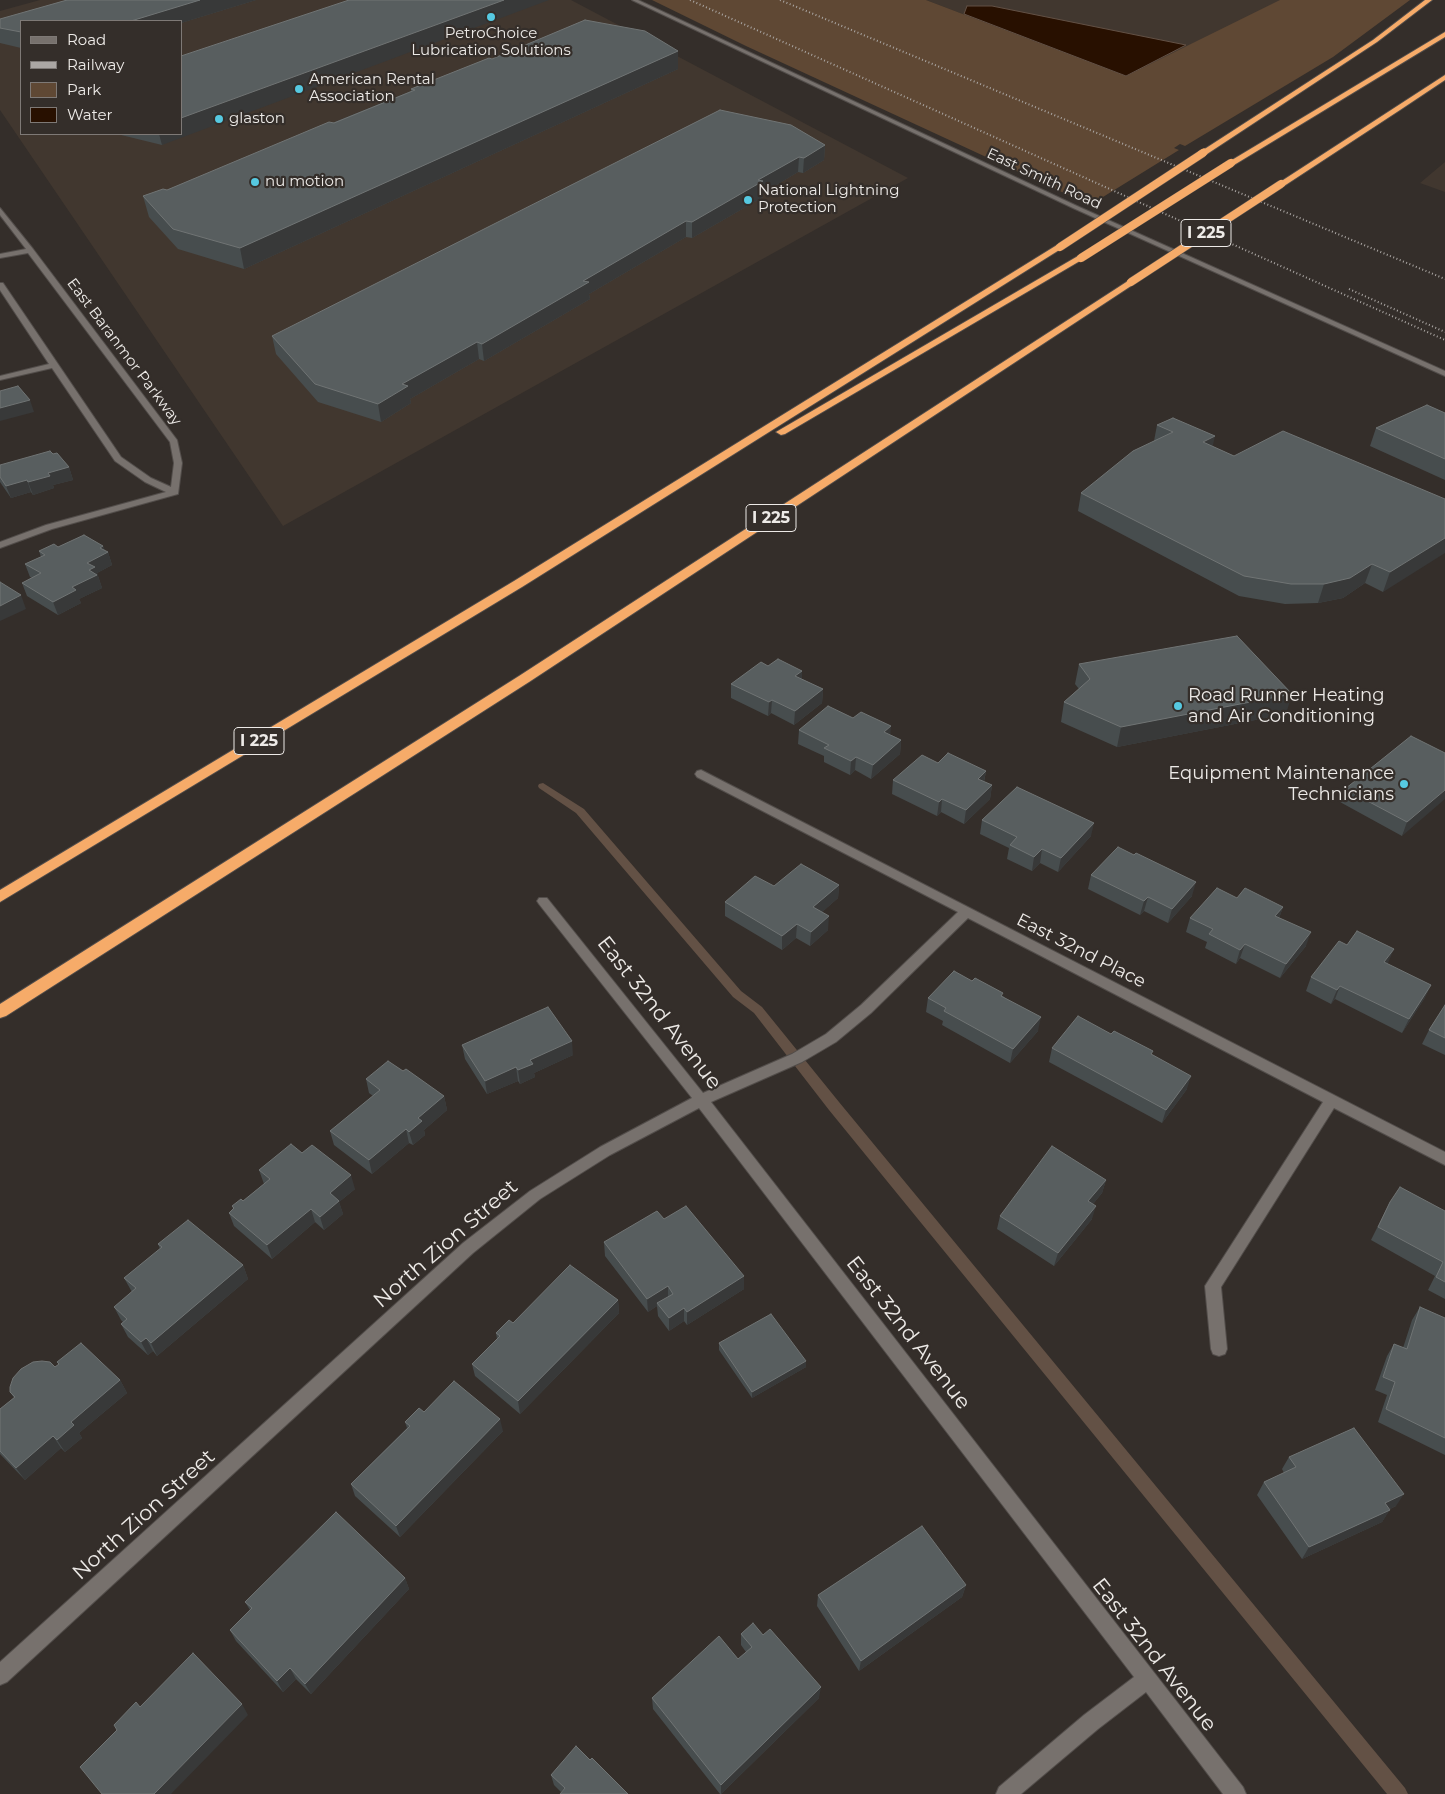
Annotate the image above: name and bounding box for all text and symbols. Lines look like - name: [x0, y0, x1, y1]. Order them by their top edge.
- marker: PetroChoice Lubrication Solutions: [485, 11, 497, 23]
- legend: [20, 20, 182, 135]
- place label: PetroChoice Lubrication Solutions: [411, 25, 571, 60]
- text: Road: [67, 30, 106, 49]
- text: Railway: [67, 55, 124, 74]
- place label: American Rental Association: [309, 71, 435, 106]
- text: Park: [67, 80, 101, 99]
- marker: American Rental Association: [293, 83, 305, 95]
- text: Water: [67, 105, 113, 124]
- place label: glaston: [229, 110, 285, 128]
- marker: glaston: [213, 113, 225, 125]
- street label: East Smith Road: [984, 145, 1104, 213]
- place label: nu motion: [265, 173, 344, 191]
- marker: nu motion: [249, 176, 261, 188]
- place label: National Lightning Protection: [758, 182, 899, 217]
- marker: National Lightning Protection: [742, 194, 754, 206]
- road number: I 225: [1181, 220, 1231, 247]
- street label: East Baranmor Parkway: [63, 275, 185, 429]
- road number: I 225: [746, 504, 796, 532]
- place label: Road Runner Heating and Air Conditioning: [1188, 685, 1385, 728]
- marker: Road Runner Heating and Air Conditioning: [1172, 700, 1184, 712]
- road number: I 225: [234, 728, 284, 754]
- place label: Equipment Maintenance Technicians: [1168, 763, 1394, 806]
- marker: Equipment Maintenance Technicians: [1398, 778, 1410, 790]
- street label: East 32nd Place: [1013, 909, 1149, 993]
- street label: East 32nd Avenue: [591, 931, 727, 1095]
- street label: North Zion Street: [369, 1175, 523, 1313]
- street label: East 32nd Avenue: [840, 1251, 976, 1415]
- street label: North Zion Street: [68, 1444, 220, 1586]
- street label: East 32nd Avenue: [1086, 1573, 1222, 1737]

